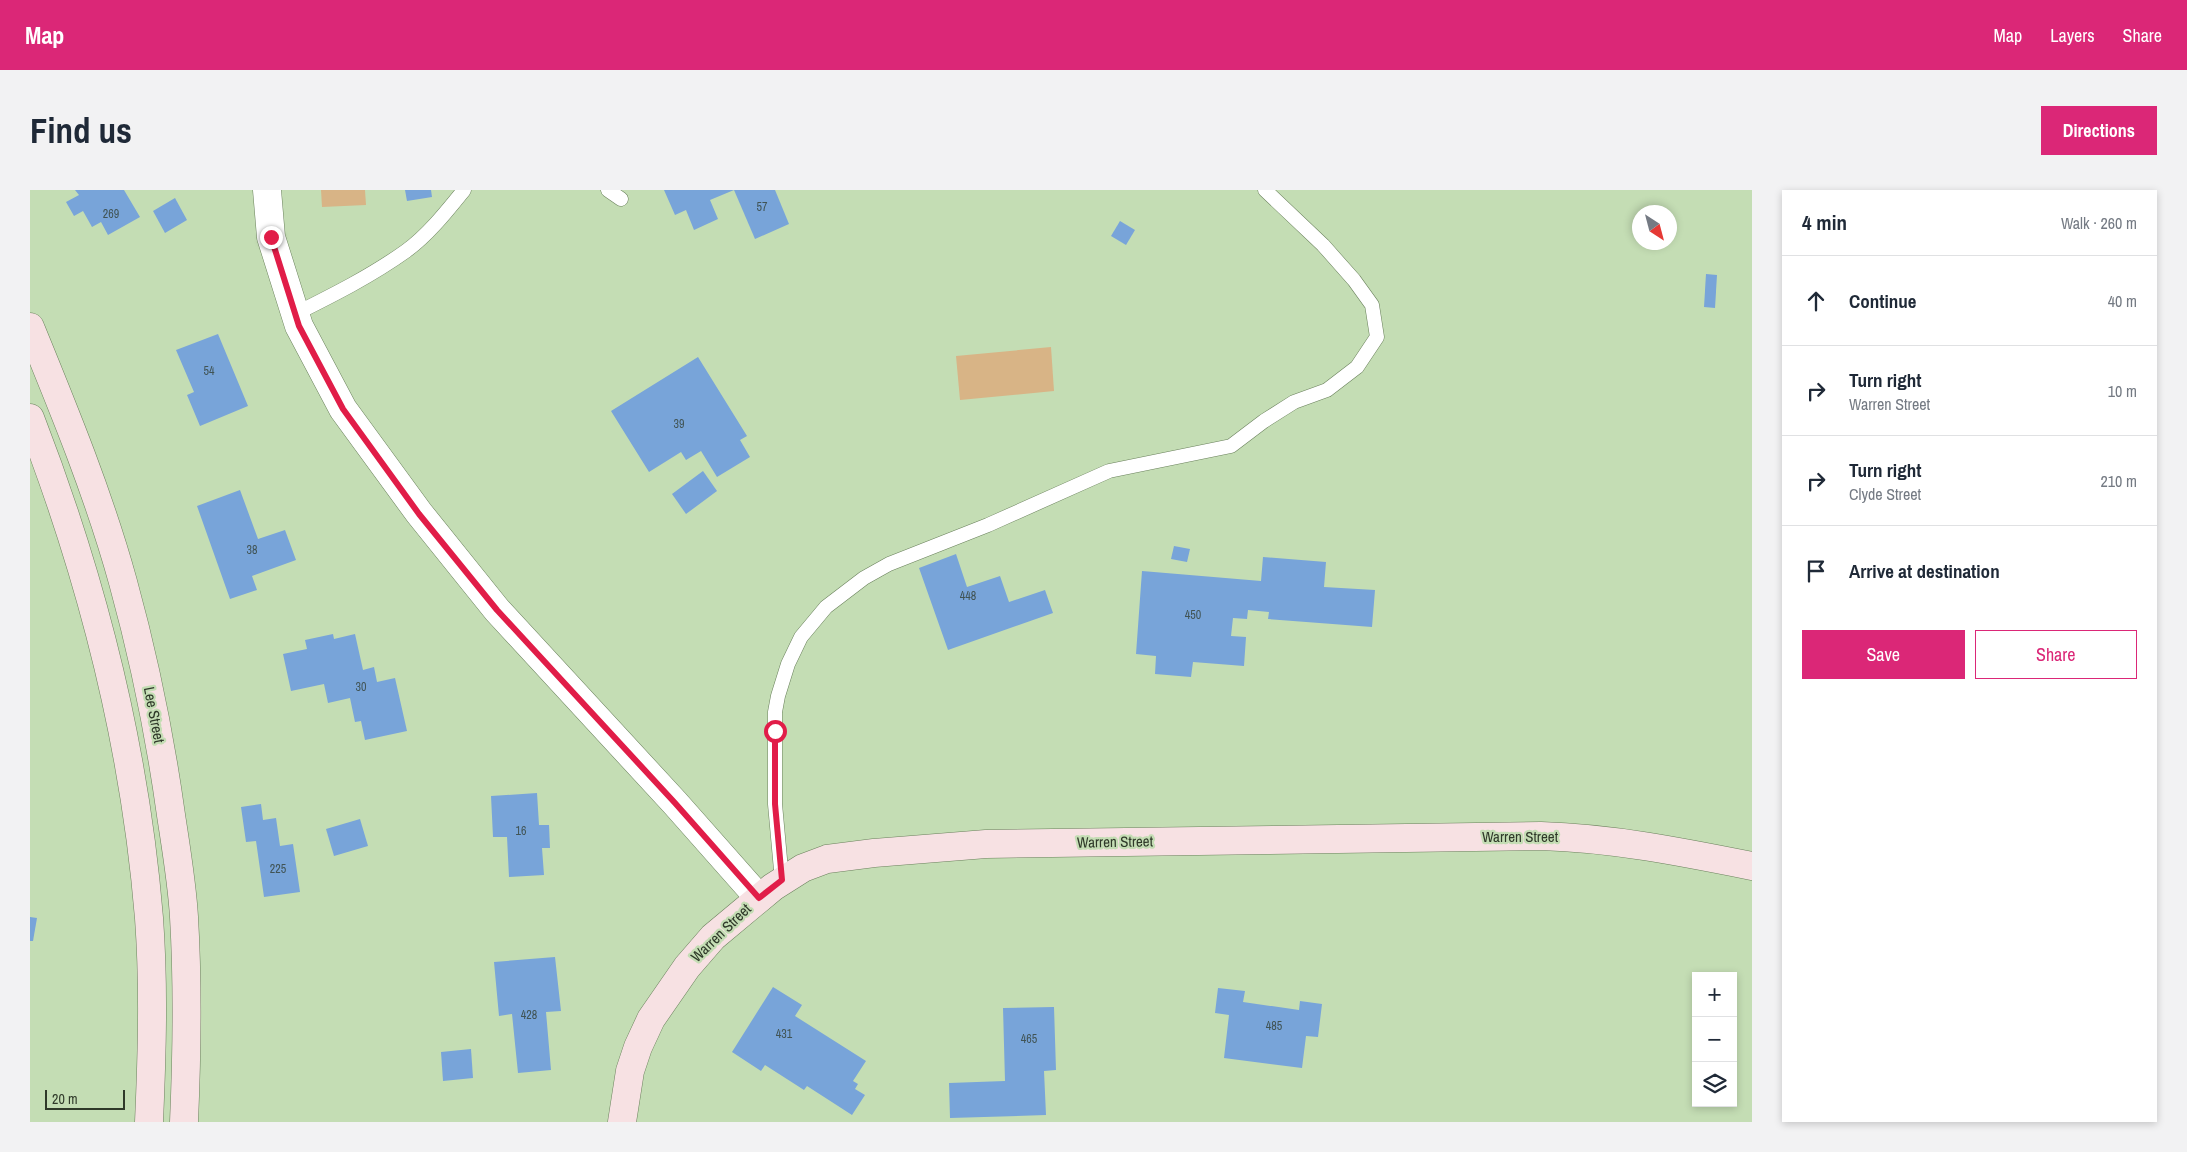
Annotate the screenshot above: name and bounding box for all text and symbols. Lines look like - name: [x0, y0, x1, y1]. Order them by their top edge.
- text: Map: [25, 19, 64, 51]
- text: Map: [1994, 23, 2022, 48]
- text: Layers: [2050, 23, 2095, 48]
- text: Share: [2123, 23, 2162, 48]
- button: Directions: [2041, 106, 2157, 155]
- text: Find us: [30, 107, 132, 154]
- house number: 57: [757, 199, 768, 215]
- north arrow: [1632, 205, 1677, 250]
- house number: 269: [103, 206, 119, 222]
- text: 4 min: [1802, 208, 1847, 237]
- text: Walk · 260 m: [2061, 212, 2137, 234]
- route end: [260, 226, 283, 249]
- icon: ahead: [1802, 287, 1830, 315]
- text: Continue: [1849, 288, 1917, 314]
- text: 40 m: [2108, 290, 2137, 312]
- house number: 54: [204, 363, 215, 379]
- text: Turn right: [1849, 367, 1921, 393]
- icon: right: [1802, 377, 1830, 405]
- text: 10 m: [2108, 380, 2137, 402]
- text: Warren Street: [1849, 393, 1930, 415]
- house number: 39: [674, 416, 684, 432]
- text: Turn right: [1849, 457, 1921, 483]
- icon: right: [1802, 467, 1830, 495]
- text: 210 m: [2101, 470, 2137, 492]
- text: Clyde Street: [1849, 483, 1921, 505]
- house number: 38: [247, 542, 257, 558]
- icon: arrive: [1802, 557, 1830, 585]
- text: Arrive at destination: [1849, 558, 2000, 584]
- house number: 448: [960, 588, 976, 604]
- house number: 450: [1185, 607, 1201, 623]
- button: Save: [1802, 630, 1965, 679]
- button: Share: [1975, 630, 2137, 679]
- house number: 30: [356, 679, 366, 695]
- street label: Lee Street: [139, 685, 170, 745]
- route start: [764, 720, 787, 743]
- house number: 16: [516, 823, 526, 839]
- street label: Warren Street: [1482, 826, 1559, 847]
- street label: Warren Street: [1077, 830, 1154, 853]
- house number: 225: [270, 861, 287, 877]
- street label: Warren Street: [686, 898, 756, 967]
- map controls: [1692, 972, 1737, 1107]
- button: +: [1692, 972, 1737, 1017]
- house number: 428: [521, 1007, 537, 1023]
- button: −: [1692, 1017, 1737, 1062]
- house number: 485: [1266, 1018, 1283, 1034]
- house number: 431: [776, 1026, 793, 1042]
- house number: 465: [1021, 1031, 1038, 1047]
- button: layers: [1692, 1062, 1737, 1107]
- scale bar: [45, 1087, 125, 1110]
- text: 20 m: [52, 1090, 78, 1108]

